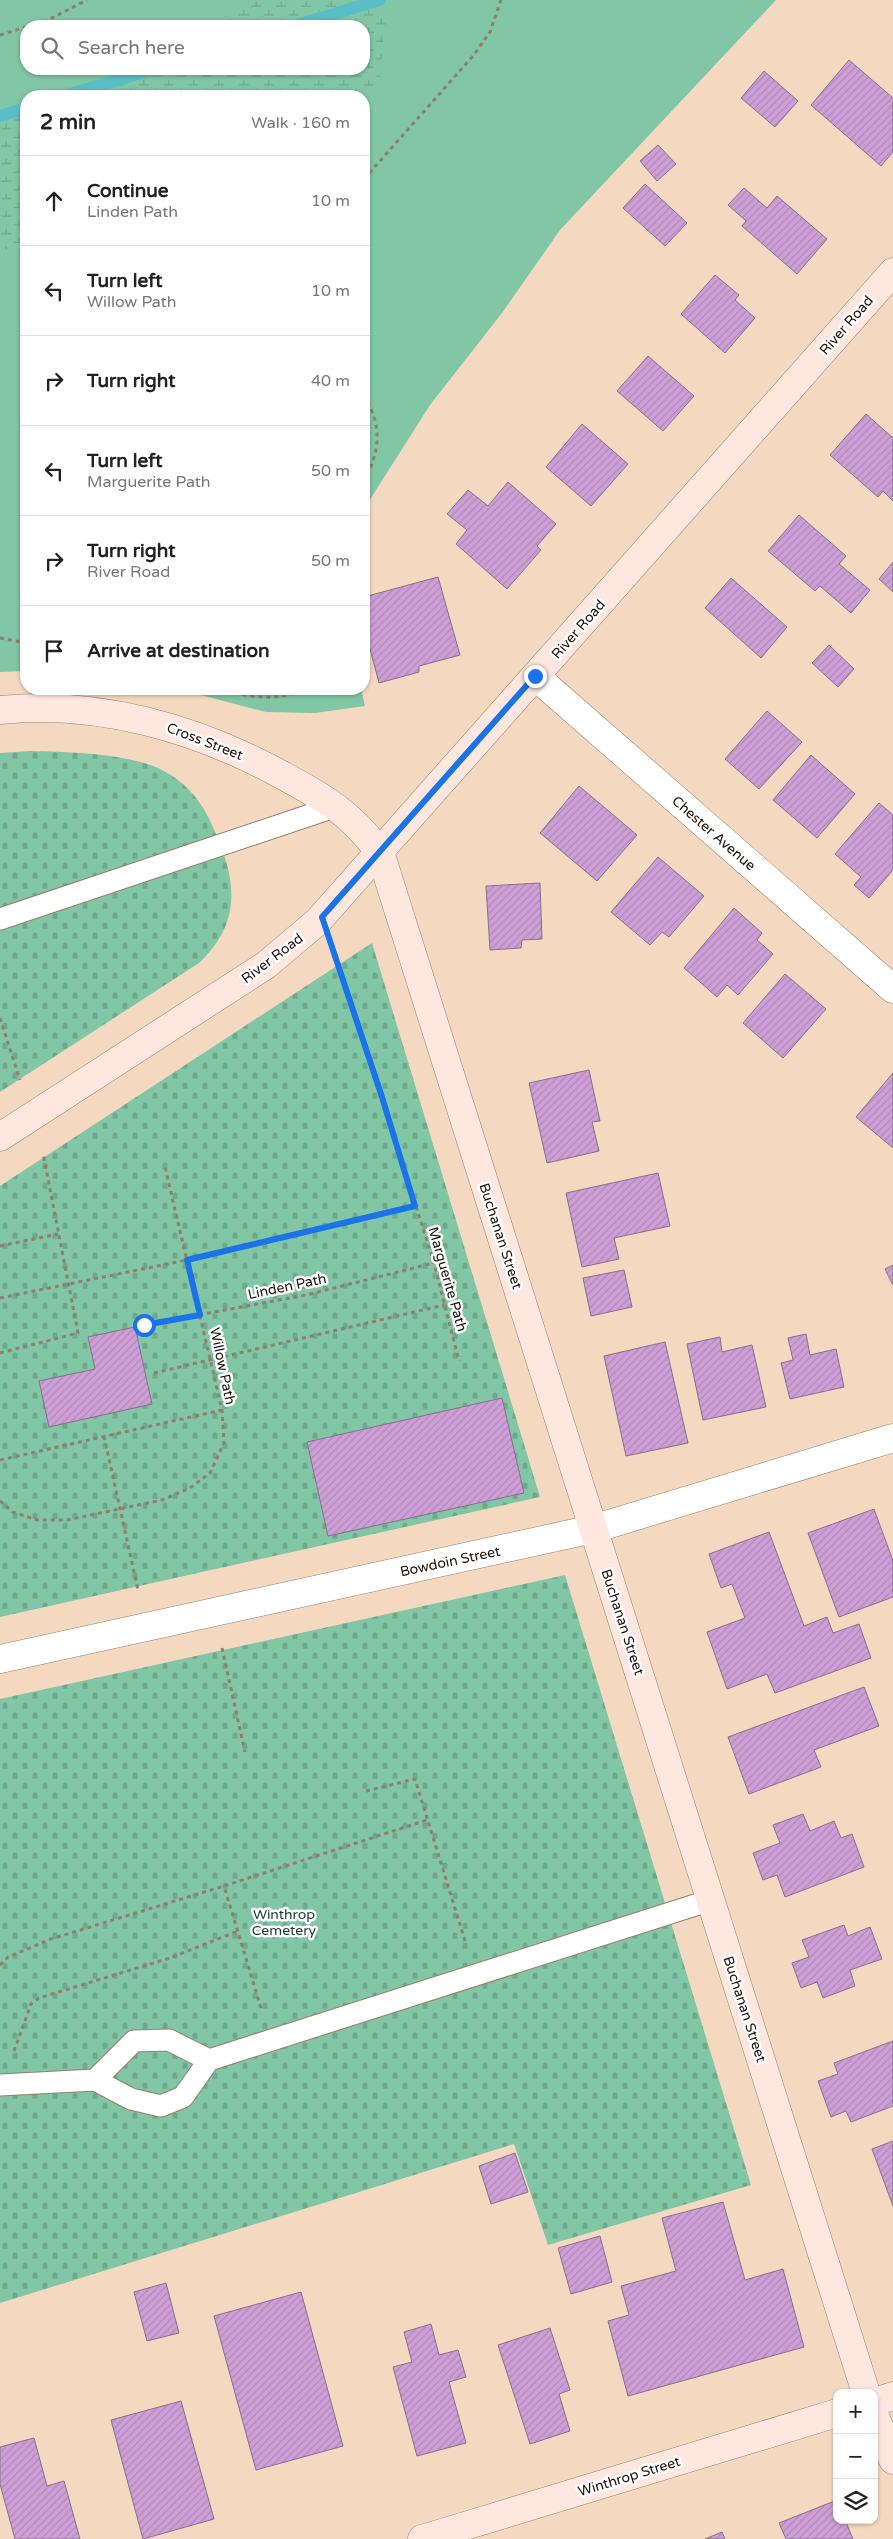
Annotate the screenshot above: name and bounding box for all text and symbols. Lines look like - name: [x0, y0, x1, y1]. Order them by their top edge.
- search box: [20, 20, 370, 75]
- icon: search: [38, 34, 66, 62]
- text: Search here: [78, 37, 185, 59]
- text: 2 min: [40, 110, 96, 135]
- text: Walk · 160 m: [251, 113, 350, 133]
- text: Continue: [87, 180, 169, 202]
- icon: ahead: [40, 187, 68, 215]
- text: 10 m: [311, 191, 350, 211]
- text: Linden Path: [87, 202, 178, 222]
- text: Turn left: [87, 270, 163, 292]
- icon: left: [40, 277, 68, 305]
- text: 10 m: [311, 281, 350, 301]
- text: Willow Path: [87, 292, 176, 312]
- street label: River Road: [816, 292, 877, 358]
- icon: right: [40, 367, 68, 395]
- text: Turn right: [87, 370, 175, 392]
- text: 40 m: [311, 371, 350, 391]
- text: Turn left: [87, 450, 163, 472]
- icon: left: [40, 457, 68, 485]
- text: 50 m: [311, 461, 350, 481]
- text: Marguerite Path: [87, 472, 211, 492]
- text: Turn right: [87, 540, 175, 562]
- icon: right: [40, 547, 68, 575]
- text: 50 m: [311, 551, 350, 571]
- text: River Road: [87, 562, 170, 582]
- street label: River Road: [548, 596, 609, 662]
- icon: arrive: [40, 637, 68, 665]
- text: Arrive at destination: [87, 640, 270, 662]
- route end: [524, 665, 547, 688]
- street label: Cross Street: [164, 719, 246, 764]
- street label: Chester Avenue: [668, 792, 759, 874]
- street label: River Road: [238, 930, 307, 987]
- street label: Buchanan Street: [475, 1181, 526, 1292]
- street label: Marguerite Path: [424, 1225, 471, 1333]
- street label: Linden Path: [246, 1270, 328, 1303]
- route start: [133, 1314, 156, 1337]
- street label: Willow Path: [206, 1326, 239, 1406]
- street label: Bowdoin Street: [398, 1542, 502, 1580]
- street label: Buchanan Street: [597, 1567, 648, 1678]
- park label: Winthrop Cemetery: [252, 1906, 317, 1939]
- street label: Buchanan Street: [719, 1954, 770, 2065]
- map controls: [833, 2389, 878, 2524]
- button: +: [833, 2389, 878, 2434]
- button: −: [833, 2434, 878, 2479]
- street label: Winthrop Street: [576, 2453, 683, 2500]
- button: layers: [833, 2479, 878, 2524]

